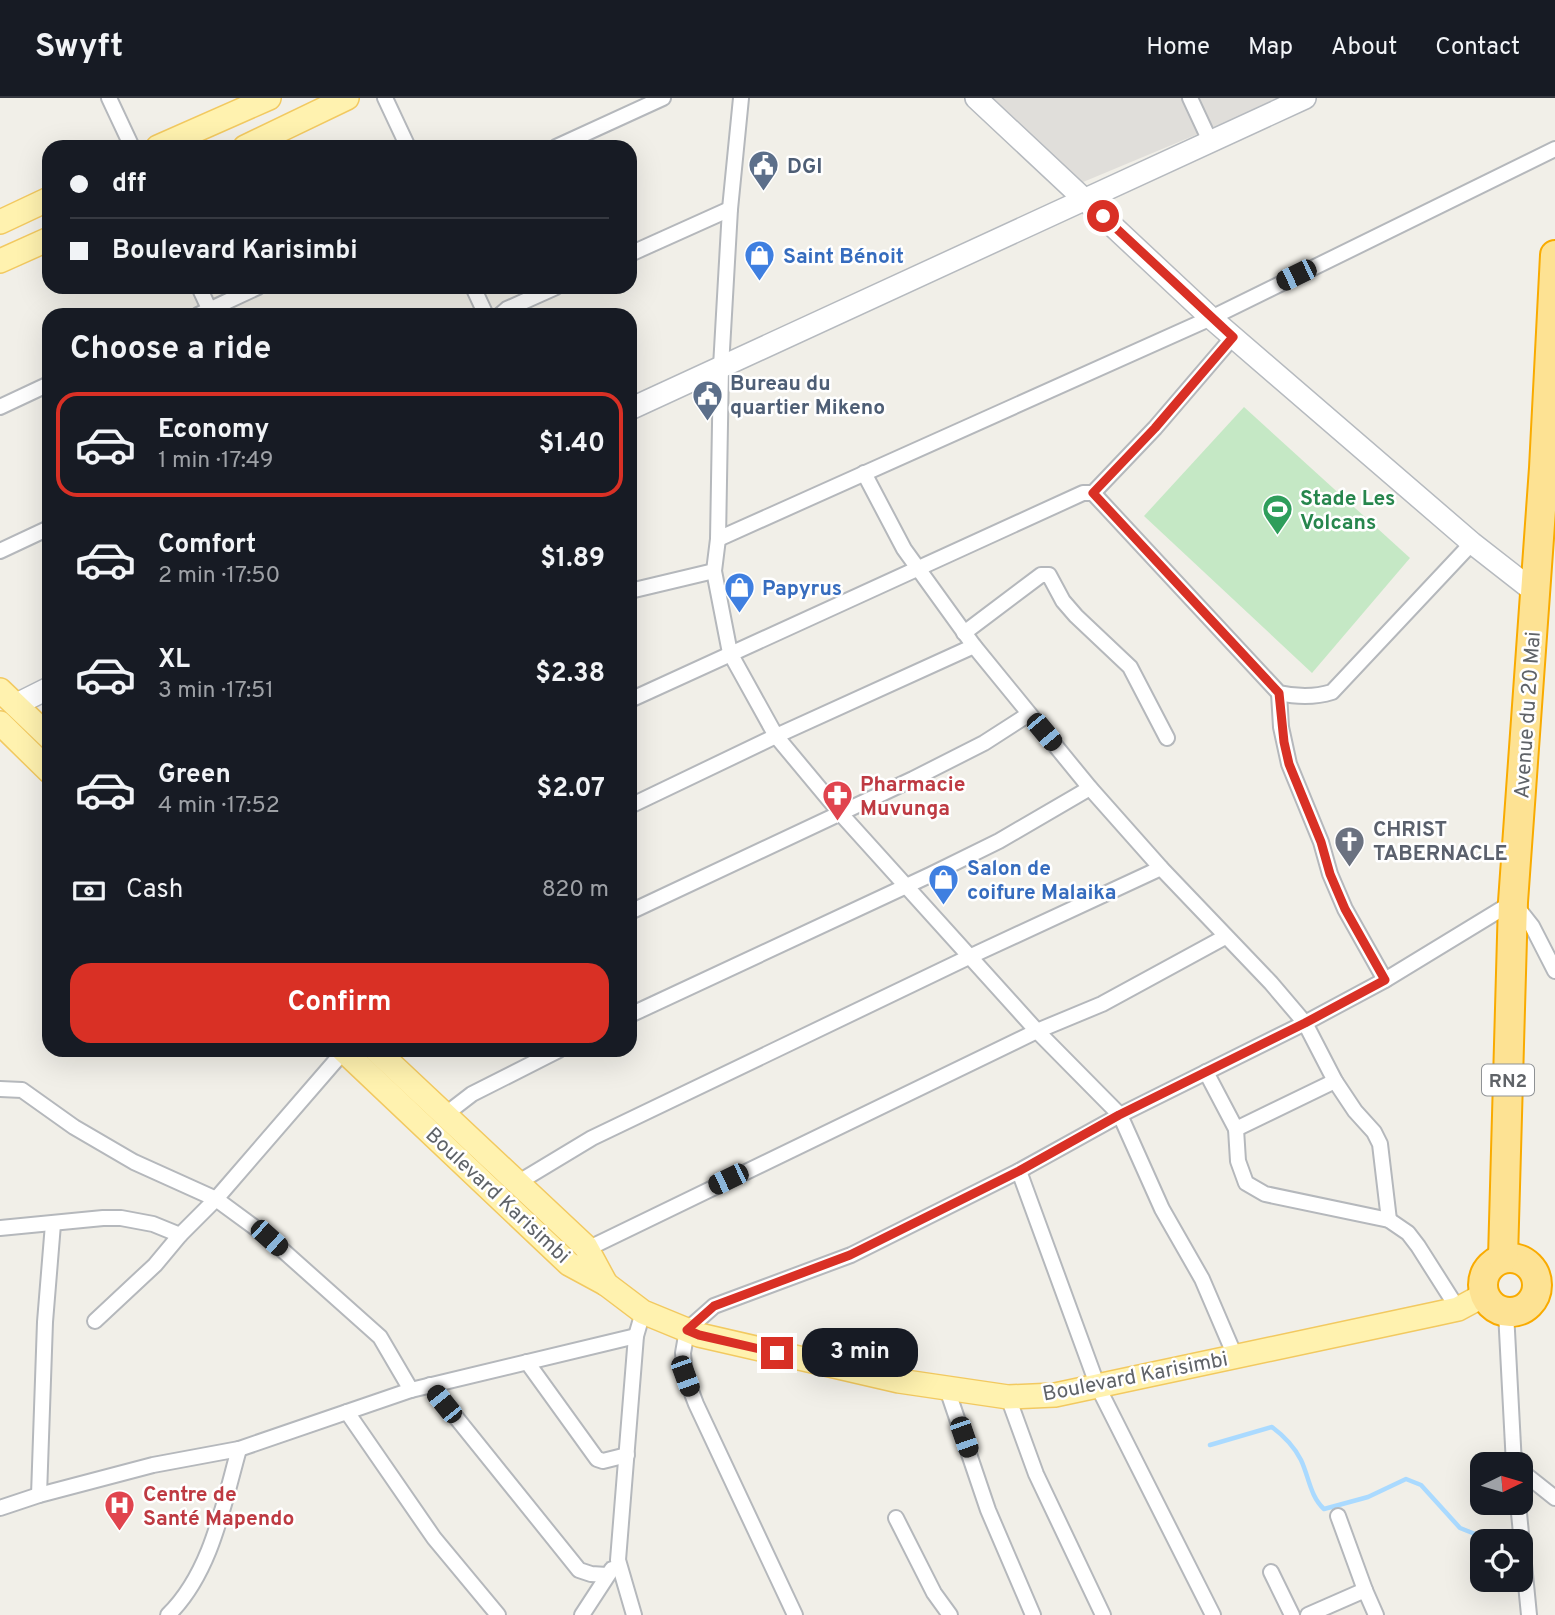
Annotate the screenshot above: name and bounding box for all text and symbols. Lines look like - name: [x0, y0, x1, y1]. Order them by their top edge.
- text: Swyft: [35, 27, 123, 69]
- text: Home: [1146, 33, 1210, 63]
- text: Map: [1248, 33, 1293, 63]
- text: About: [1331, 33, 1397, 63]
- text: Contact: [1435, 33, 1520, 63]
- public building icon: DGI: [747, 149, 781, 193]
- place label: DGI: [787, 154, 822, 181]
- text: dff: [112, 168, 146, 201]
- route start: [1087, 200, 1119, 232]
- text: Boulevard Karisimbi: [112, 235, 358, 268]
- shop icon: Saint Bénoit: [743, 239, 777, 283]
- place label: Saint Bénoit: [783, 244, 904, 271]
- car: [1273, 256, 1320, 294]
- text: Choose a ride: [70, 330, 271, 370]
- place label: Bureau du quartier Mikeno: [730, 371, 885, 422]
- public building icon: Bureau du quartier Mikeno: [690, 378, 724, 422]
- icon: car: [74, 413, 137, 476]
- text: Economy: [158, 414, 269, 447]
- text: $1.40: [539, 428, 605, 461]
- text: 1 min · 17:49: [158, 447, 273, 476]
- place label: Stade Les Volcans: [1300, 486, 1395, 537]
- sports icon: Stade Les Volcans: [1260, 493, 1294, 537]
- icon: car: [74, 528, 137, 591]
- text: Comfort: [158, 529, 256, 562]
- text: $1.89: [540, 543, 605, 576]
- text: 2 min · 17:50: [158, 562, 280, 591]
- shop icon: Papyrus: [722, 571, 756, 615]
- place label: Papyrus: [762, 576, 842, 603]
- street label: Avenue du 20 Mai: [1509, 631, 1548, 800]
- icon: car: [74, 643, 137, 706]
- text: XL: [158, 644, 190, 677]
- text: $2.38: [535, 658, 605, 691]
- text: 3 min · 17:51: [158, 677, 274, 706]
- car: [1023, 709, 1066, 755]
- icon: car: [74, 758, 137, 821]
- text: Green: [158, 759, 231, 792]
- place label: Pharmacie Muvunga: [860, 772, 965, 823]
- text: $2.07: [537, 773, 605, 806]
- pharmacy icon: Pharmacie Muvunga: [820, 779, 854, 823]
- text: 4 min · 17:52: [158, 792, 280, 821]
- place label: CHRIST TABERNACLE: [1373, 817, 1508, 868]
- church icon: CHRIST TABERNACLE: [1333, 824, 1367, 868]
- place label: Salon de coifure Malaika: [967, 856, 1117, 907]
- shop icon: Salon de coifure Malaika: [927, 863, 961, 907]
- icon: cash: [70, 872, 108, 910]
- text: Cash: [126, 874, 183, 907]
- text: 820 m: [542, 876, 609, 905]
- button: Confirm: [70, 963, 609, 1043]
- road number: RN2: [1482, 1064, 1534, 1096]
- street label: Boulevard Karisimbi: [419, 1122, 575, 1270]
- car: [705, 1160, 752, 1198]
- car: [247, 1216, 292, 1260]
- callout: 3 min: [802, 1328, 917, 1378]
- route end: [761, 1337, 793, 1369]
- text: 3 min: [830, 1338, 890, 1367]
- street label: Boulevard Karisimbi: [1040, 1346, 1230, 1409]
- car: [668, 1353, 703, 1399]
- car: [423, 1381, 466, 1427]
- car: [948, 1414, 981, 1460]
- north arrow: [1470, 1452, 1533, 1516]
- map controls: [1470, 1452, 1533, 1592]
- place label: Centre de Santé Mapendo: [143, 1482, 294, 1533]
- hospital icon: Centre de Santé Mapendo: [103, 1489, 137, 1533]
- button: locate: [1470, 1529, 1533, 1592]

